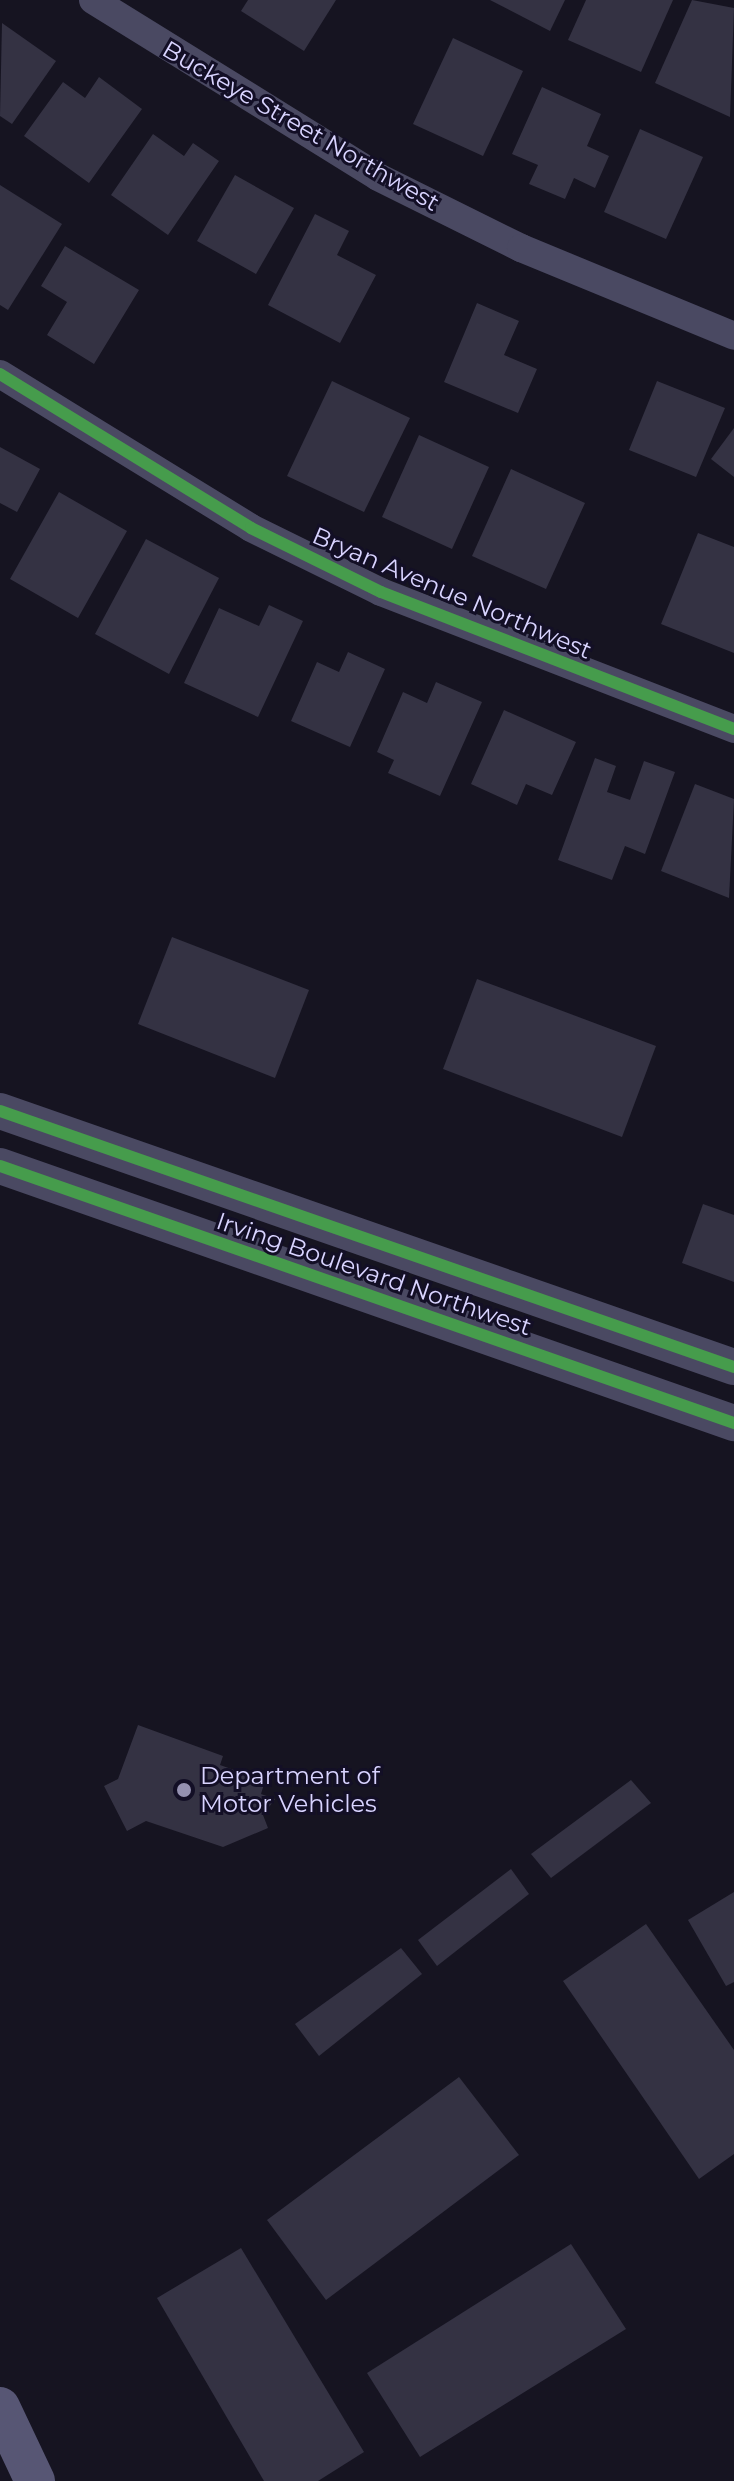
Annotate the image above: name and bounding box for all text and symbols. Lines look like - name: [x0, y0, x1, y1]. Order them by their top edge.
- street label: Buckeye Street Northwest: [157, 35, 445, 217]
- street label: Bryan Avenue Northwest: [308, 521, 596, 665]
- street label: Irving Boulevard Northwest: [213, 1206, 535, 1342]
- place label: Department of Motor Vehicles: [200, 1762, 380, 1818]
- marker: Department of Motor Vehicles: [175, 1781, 193, 1799]

